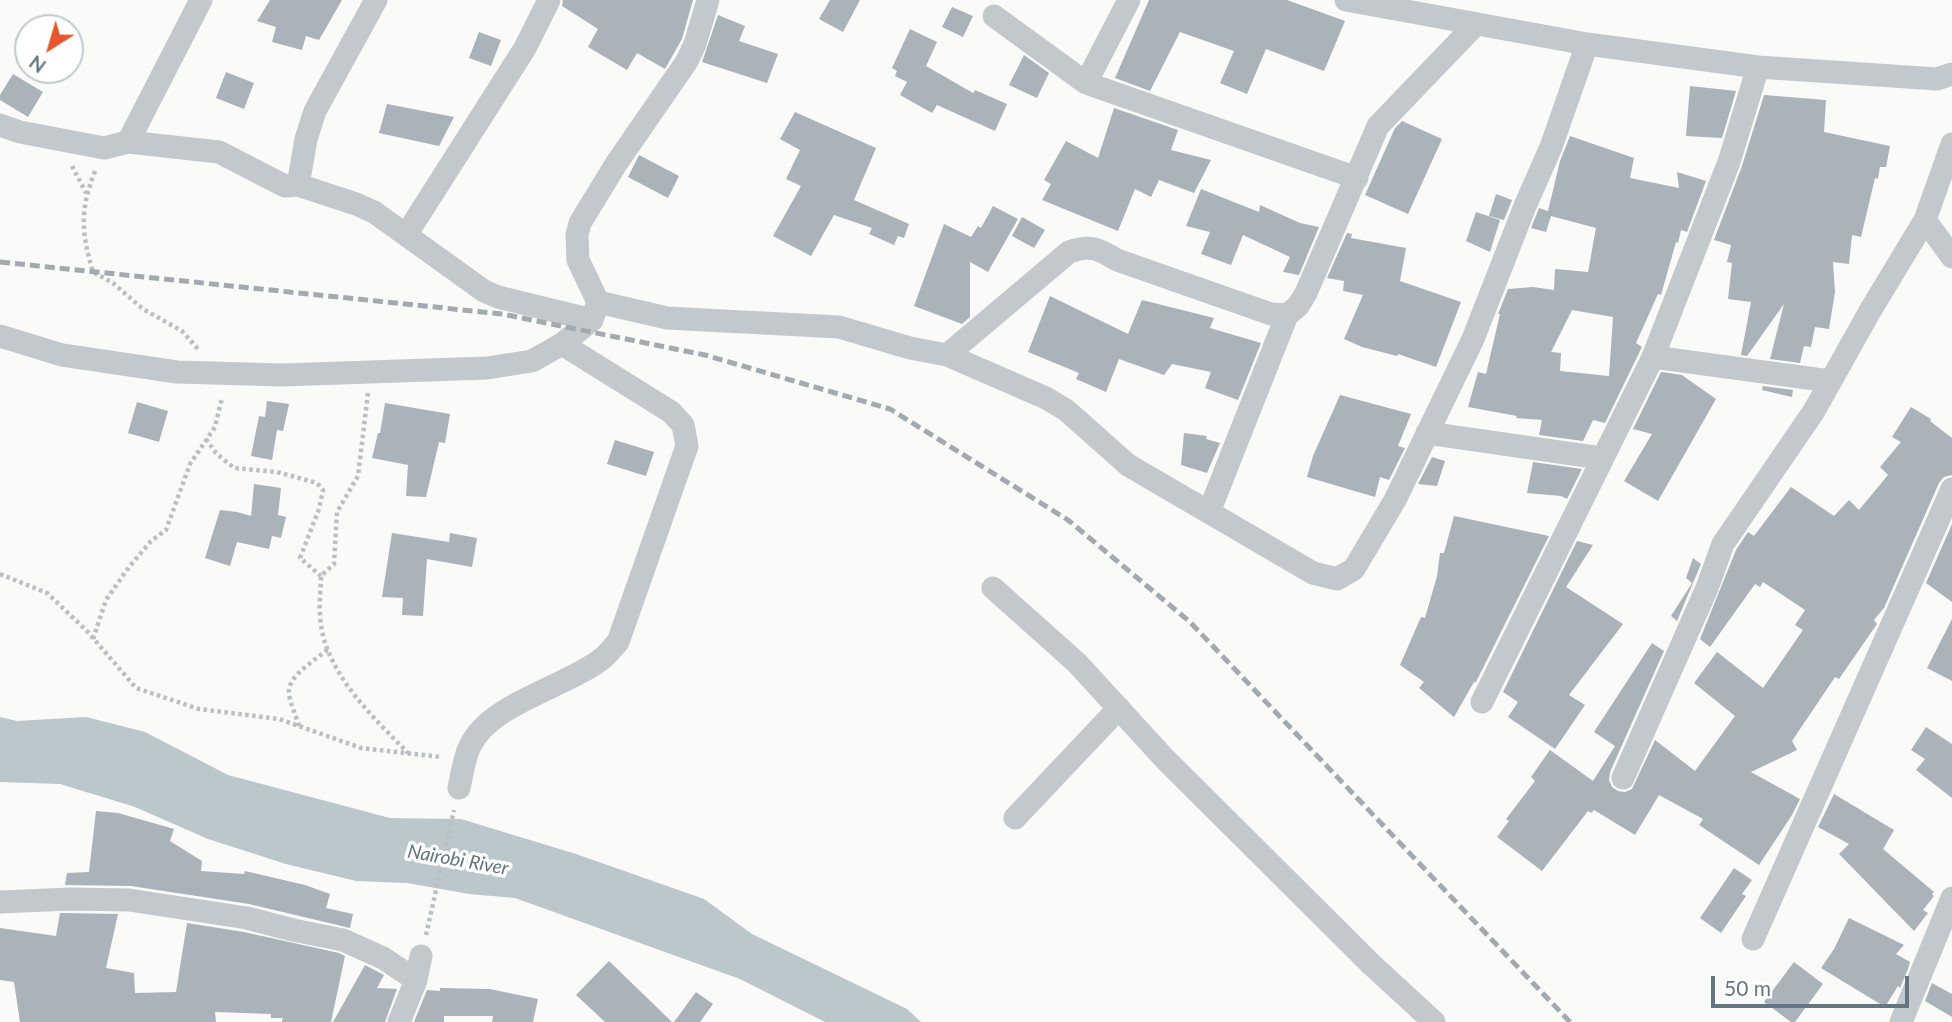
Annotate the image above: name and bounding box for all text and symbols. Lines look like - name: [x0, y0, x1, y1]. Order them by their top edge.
- north arrow: [14, 14, 84, 84]
- text: N: [25, 51, 50, 78]
- water label: Nairobi River: [406, 840, 510, 880]
- scale bar: [1714, 962, 1912, 1006]
- text: 50 m: [1724, 975, 1771, 1000]

